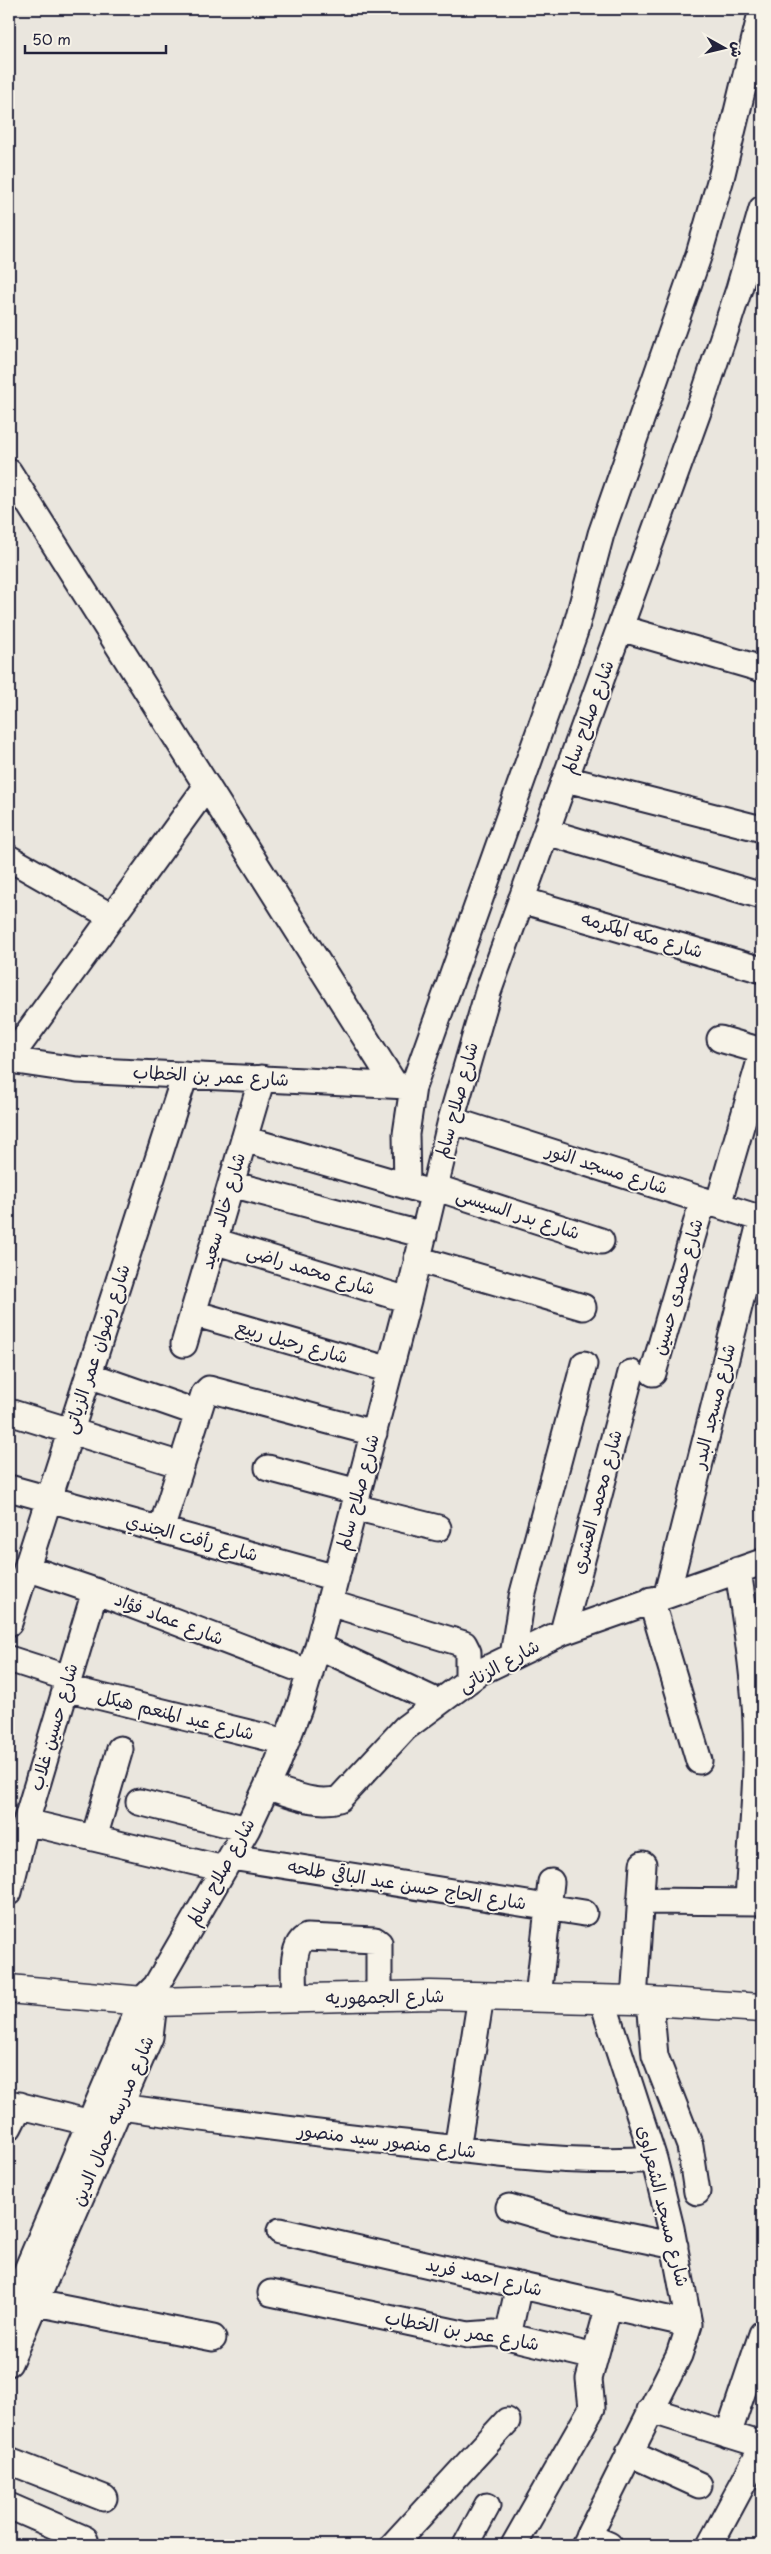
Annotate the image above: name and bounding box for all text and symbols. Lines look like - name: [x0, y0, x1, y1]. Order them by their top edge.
- scale bar: [25, 22, 166, 54]
- north arrow: [698, 22, 748, 72]
- text: 50 m: [32, 27, 71, 50]
- text: ش: [726, 41, 749, 59]
- street label: شارع صلاح سالم: [554, 656, 622, 778]
- street label: شارع مكه المكرمه: [578, 903, 706, 964]
- street label: شارع صلاح سالم: [427, 1039, 486, 1161]
- street label: شارع عمر بن الخطاب: [132, 1057, 290, 1092]
- street label: شارع مسجد النور: [541, 1135, 672, 1200]
- street label: شارع خالد سعيد: [192, 1149, 251, 1272]
- street label: شارع بدر السيسى: [453, 1180, 584, 1245]
- street label: شارع حمدى حسين: [644, 1215, 709, 1358]
- street label: شارع محمد راضى: [244, 1236, 379, 1301]
- street label: شارع رضوان عمر الزياتى: [55, 1260, 136, 1437]
- street label: شارع رحيل ربيع: [233, 1312, 352, 1370]
- street label: شارع مسجد البدر: [684, 1340, 741, 1473]
- street label: شارع محمد العشرى: [563, 1426, 628, 1577]
- street label: شارع صلاح سالم: [328, 1431, 387, 1553]
- street label: شارع رأفت الجندي: [123, 1506, 262, 1568]
- street label: شارع عماد فؤاد: [111, 1584, 228, 1651]
- street label: شارع الزناتى: [453, 1631, 544, 1698]
- street label: شارع حسين غلاب: [21, 1660, 84, 1794]
- street label: شارع عبد المنعم هيكل: [95, 1681, 257, 1748]
- street label: شارع صلاح سالم: [179, 1813, 262, 1931]
- street label: شارع الحاج حسن عبد الباقي طلحه: [286, 1851, 528, 1917]
- street label: شارع الجمهوريه: [325, 1981, 444, 2010]
- street label: شارع مدرسه جمال الدين: [63, 2031, 160, 2210]
- street label: شارع منصور سيد منصور: [295, 2115, 478, 2164]
- street label: شارع مسجد الشعراوى: [631, 2122, 698, 2289]
- street label: شارع احمد فريد: [423, 2249, 545, 2302]
- street label: شارع عمر بن الخطاب: [383, 2303, 542, 2356]

